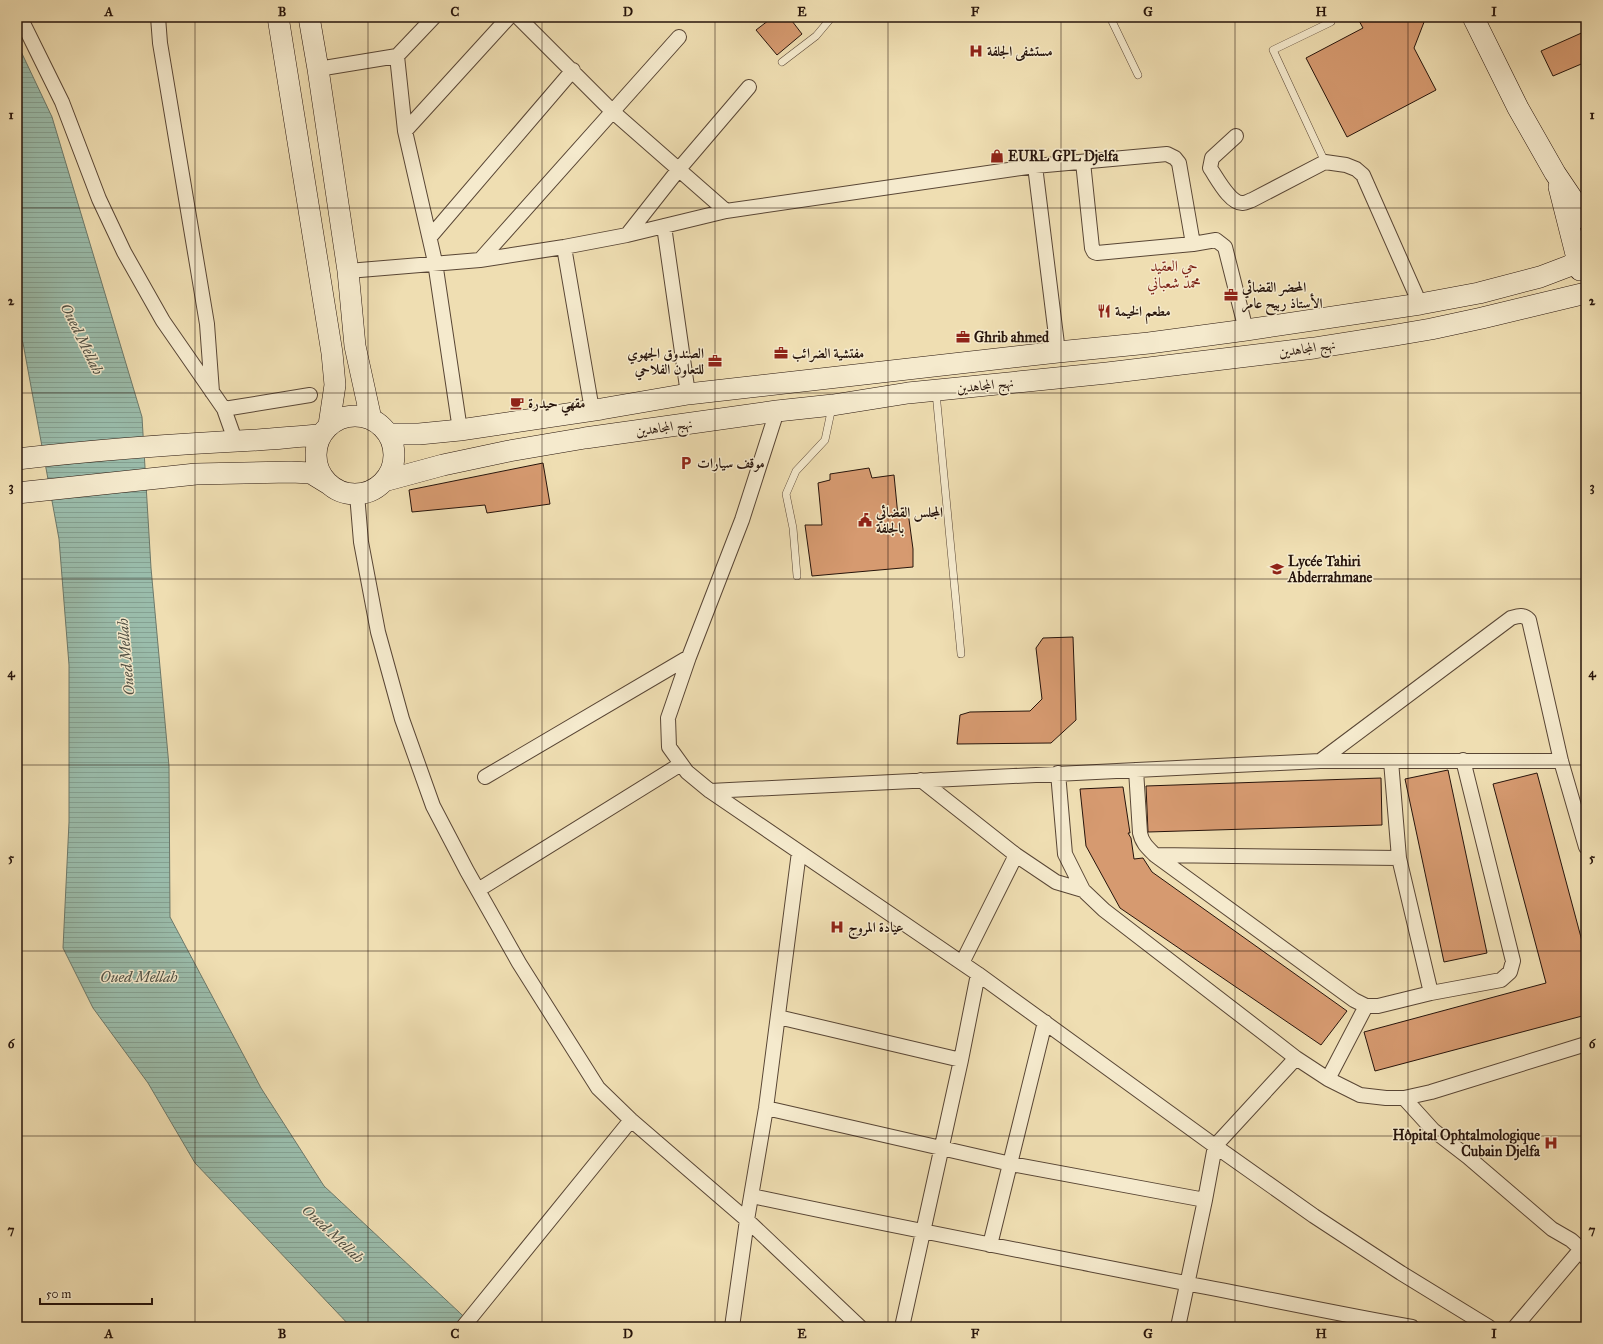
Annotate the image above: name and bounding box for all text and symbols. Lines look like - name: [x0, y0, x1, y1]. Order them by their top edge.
- text: A: [104, 4, 114, 20]
- text: B: [278, 4, 287, 20]
- text: C: [451, 4, 460, 20]
- text: D: [623, 4, 633, 20]
- text: E: [797, 4, 807, 20]
- text: F: [971, 4, 980, 20]
- text: G: [1143, 4, 1153, 20]
- text: H: [1315, 4, 1327, 20]
- text: I: [1491, 4, 1497, 20]
- hospital icon: مستشفى الجلفة: [968, 43, 984, 59]
- place label: مستشفى الجلفة: [987, 43, 1053, 62]
- text: 1: [8, 107, 14, 123]
- text: 1: [1589, 107, 1595, 123]
- shop icon: EURL GPL Djelfa: [989, 148, 1005, 164]
- place label: EURL GPL Djelfa: [1008, 148, 1120, 166]
- district label: حي العقيد محمد شعباني: [1147, 257, 1201, 295]
- place label: المحضر القضائي الأستاذ ربيح عامر: [1241, 279, 1323, 316]
- office icon: المحضر القضائي الأستاذ ربيح عامر: [1223, 287, 1239, 303]
- text: 2: [8, 293, 15, 309]
- text: 2: [1589, 293, 1596, 309]
- water label: Oued Mellah: [57, 300, 107, 378]
- restaurant icon: مطعم الخيمة: [1096, 303, 1112, 319]
- place label: مطعم الخيمة: [1115, 303, 1171, 324]
- office icon: Ghrib ahmed: [955, 329, 971, 345]
- place label: Ghrib ahmed: [974, 329, 1050, 346]
- street label: نهج المجاهدين: [1278, 336, 1337, 365]
- place label: الصندوق الجهوي للتعاون الفلاحي: [627, 345, 704, 381]
- office icon: مفتشية الضرائب: [773, 345, 789, 361]
- place label: مفتشية الضرائب: [792, 345, 864, 363]
- office icon: الصندوق الجهوي للتعاون الفلاحي: [707, 353, 723, 369]
- street label: نهج المجاهدين: [956, 374, 1015, 401]
- cafe icon: مقهي حيدرة: [509, 395, 525, 411]
- place label: مقهي حيدرة: [528, 395, 585, 416]
- street label: نهج المجاهدين: [635, 415, 694, 444]
- parking icon: موقف سيارات: [678, 455, 694, 471]
- place label: موقف سيارات: [697, 455, 765, 472]
- text: 3: [8, 479, 14, 495]
- text: 3: [1589, 479, 1595, 495]
- place label: المجلس القضائي بالجلفة: [875, 504, 943, 537]
- public building icon: المجلس القضائي بالجلفة: [857, 512, 873, 528]
- place label: Lycée Tahiri Abderrahmane: [1287, 553, 1373, 586]
- school or university icon: Lycée Tahiri Abderrahmane: [1269, 561, 1285, 577]
- water label: Oued Mellah: [114, 617, 138, 696]
- text: 4: [7, 665, 15, 681]
- text: 4: [1588, 665, 1596, 681]
- text: 5: [8, 850, 15, 866]
- text: 5: [1589, 850, 1596, 866]
- hospital icon: عيادة المروج: [829, 919, 845, 935]
- place label: عيادة المروج: [848, 919, 904, 940]
- water label: Oued Mellah: [100, 968, 178, 986]
- text: 6: [8, 1036, 16, 1052]
- text: 6: [1589, 1036, 1597, 1052]
- place label: Hôpital Ophtalmologique Cubain Djelfa: [1393, 1127, 1541, 1161]
- hospital icon: Hôpital Ophtalmologique Cubain Djelfa: [1543, 1135, 1559, 1151]
- water label: Oued Mellah: [299, 1201, 368, 1267]
- text: 7: [8, 1222, 15, 1238]
- text: 7: [1589, 1222, 1596, 1238]
- scale bar: [40, 1280, 152, 1306]
- text: 50 m: [46, 1287, 71, 1301]
- text: A: [104, 1326, 114, 1342]
- text: B: [278, 1326, 287, 1342]
- text: C: [451, 1326, 460, 1342]
- text: D: [623, 1326, 633, 1342]
- text: E: [797, 1326, 807, 1342]
- text: F: [971, 1326, 980, 1342]
- text: G: [1143, 1326, 1153, 1342]
- text: H: [1315, 1326, 1327, 1342]
- text: I: [1491, 1326, 1497, 1342]

